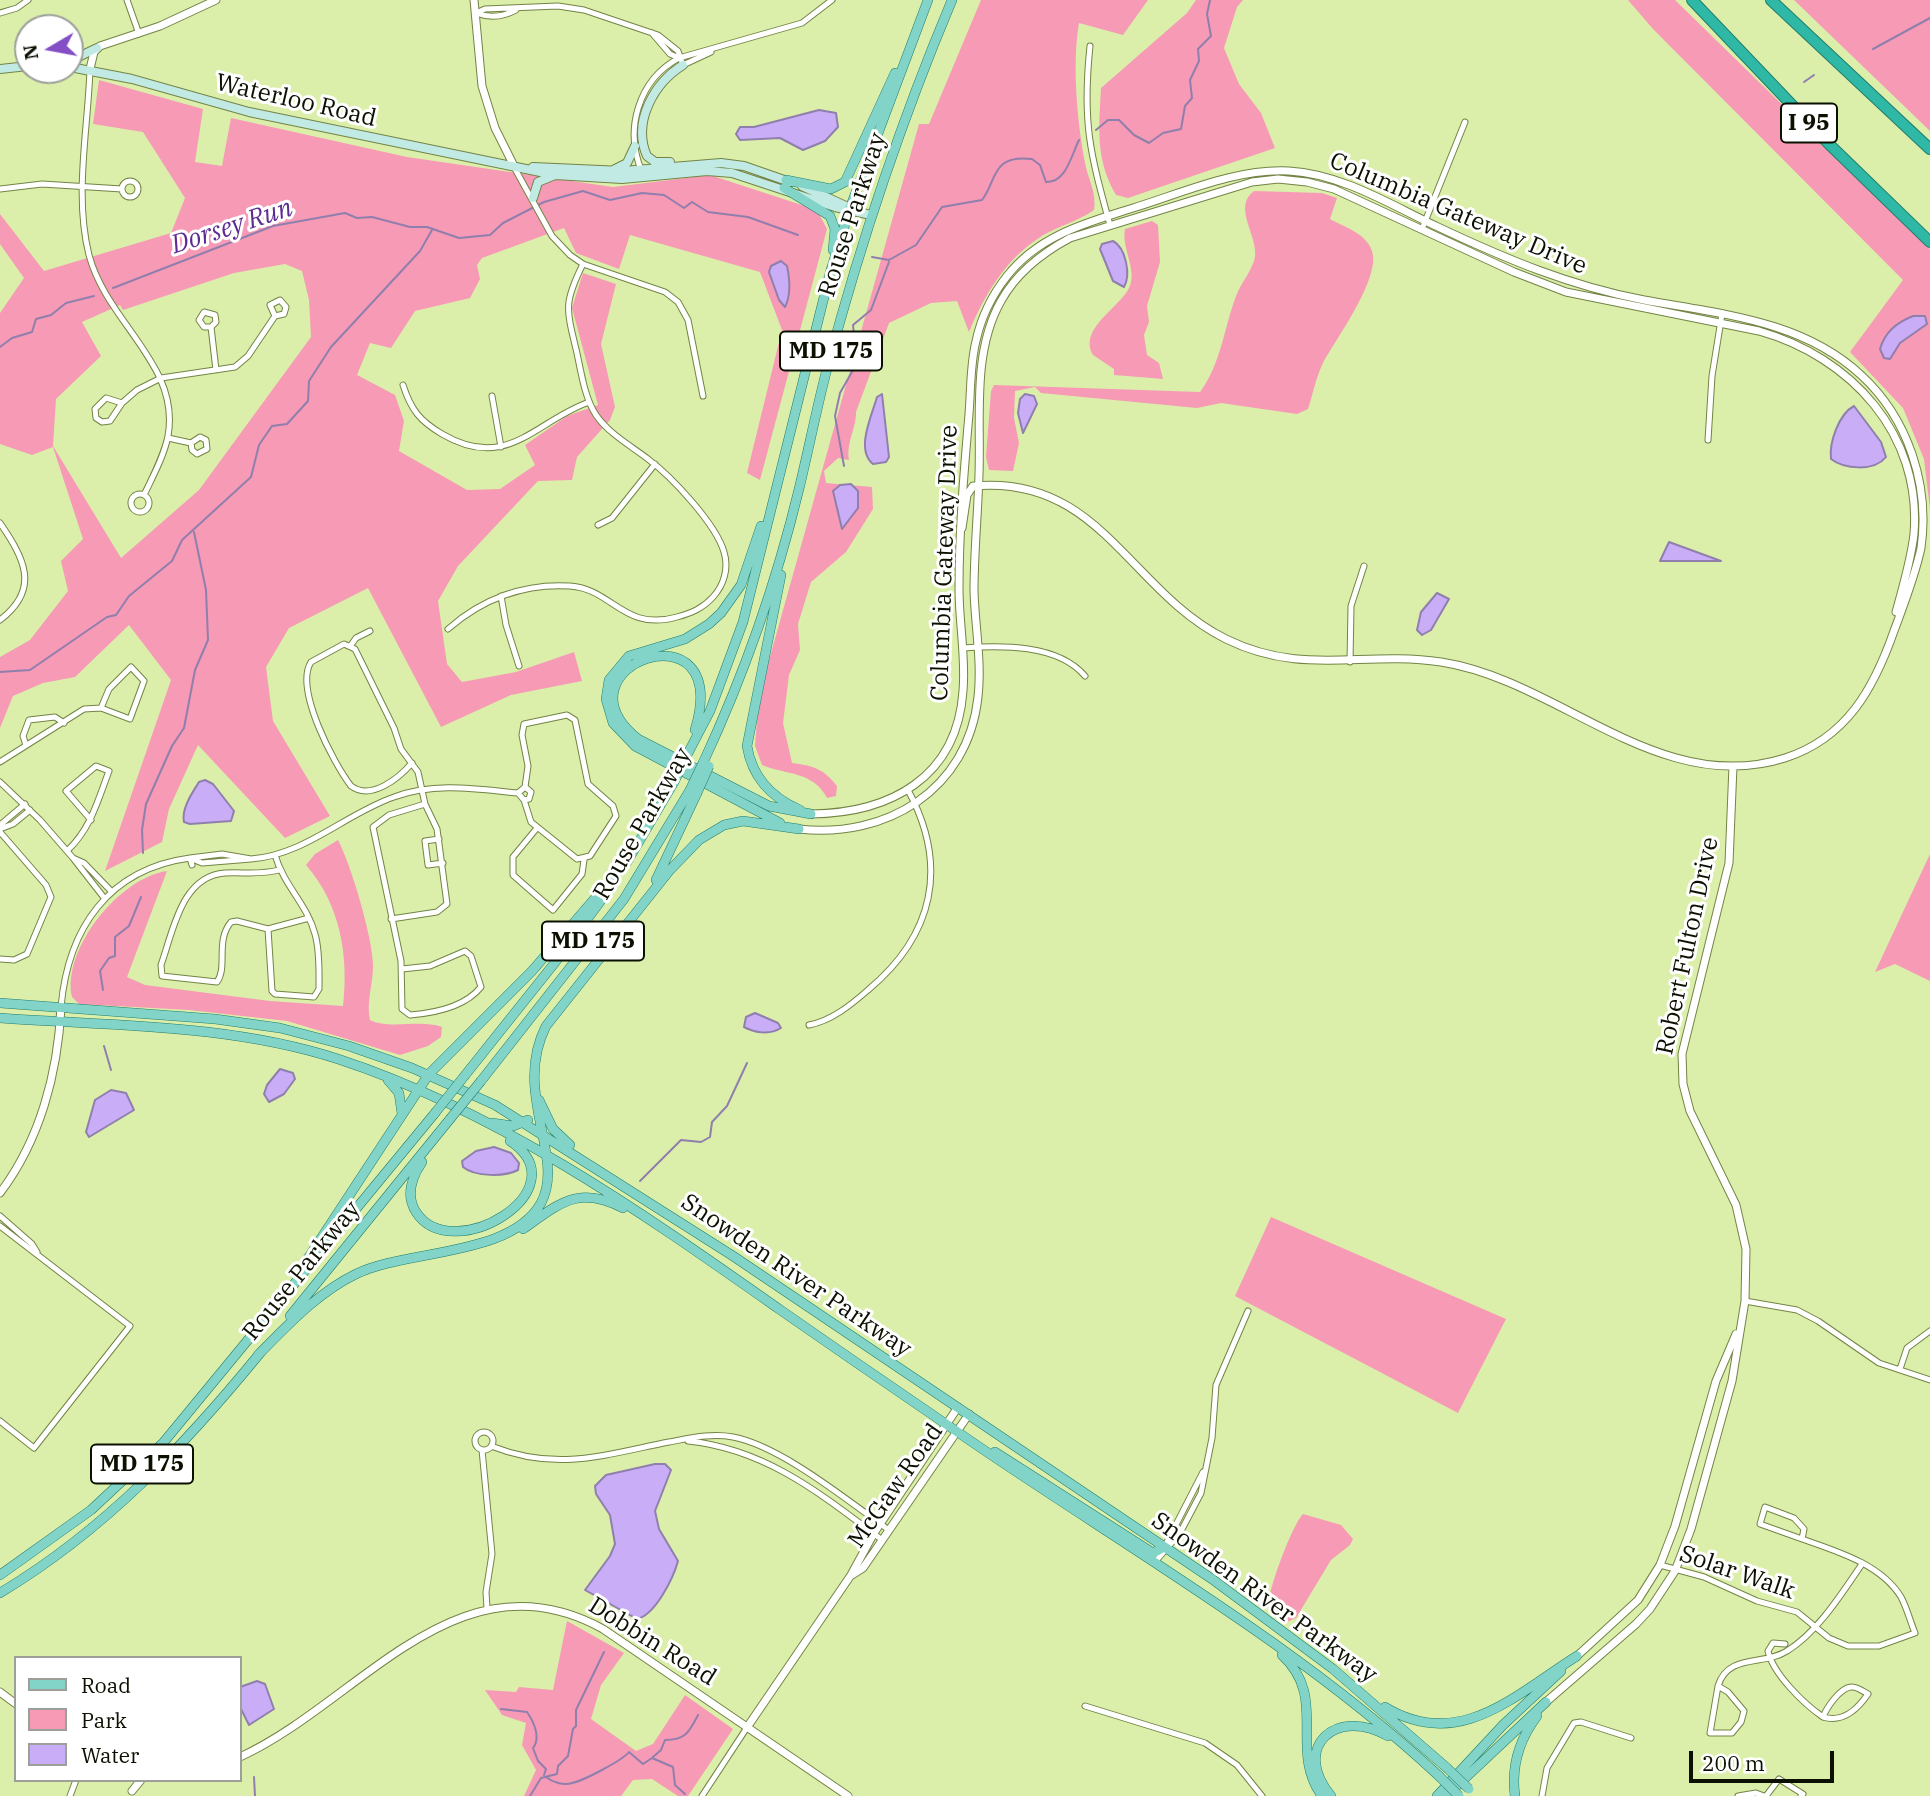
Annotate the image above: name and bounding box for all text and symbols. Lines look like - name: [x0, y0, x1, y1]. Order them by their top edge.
- north arrow: [14, 14, 84, 84]
- text: N: [17, 43, 43, 62]
- street label: Waterloo Road: [213, 69, 379, 133]
- road number: I 95: [1781, 104, 1837, 142]
- street label: Rouse Parkway: [813, 129, 893, 301]
- street label: Columbia Gateway Drive: [1325, 147, 1591, 281]
- water label: Dorsey Run: [167, 193, 297, 261]
- road number: MD 175: [780, 332, 882, 370]
- street label: Columbia Gateway Drive: [926, 424, 964, 702]
- street label: Rouse Parkway: [588, 743, 698, 905]
- street label: Robert Fulton Drive: [1651, 835, 1725, 1057]
- road number: MD 175: [542, 922, 644, 960]
- street label: Snowden River Parkway: [675, 1188, 917, 1364]
- street label: Rouse Parkway: [237, 1196, 367, 1346]
- street label: McGaw Road: [843, 1418, 949, 1554]
- road number: MD 175: [91, 1444, 193, 1484]
- street label: Snowden River Parkway: [1146, 1507, 1382, 1689]
- street label: Solar Walk: [1675, 1540, 1799, 1606]
- street label: Dobbin Road: [583, 1591, 721, 1693]
- legend: [14, 1656, 242, 1782]
- text: Road: [81, 1671, 131, 1699]
- text: Park: [81, 1706, 127, 1734]
- scale bar: [1692, 1736, 1837, 1780]
- text: Water: [81, 1741, 139, 1769]
- text: 200 m: [1702, 1749, 1765, 1777]

